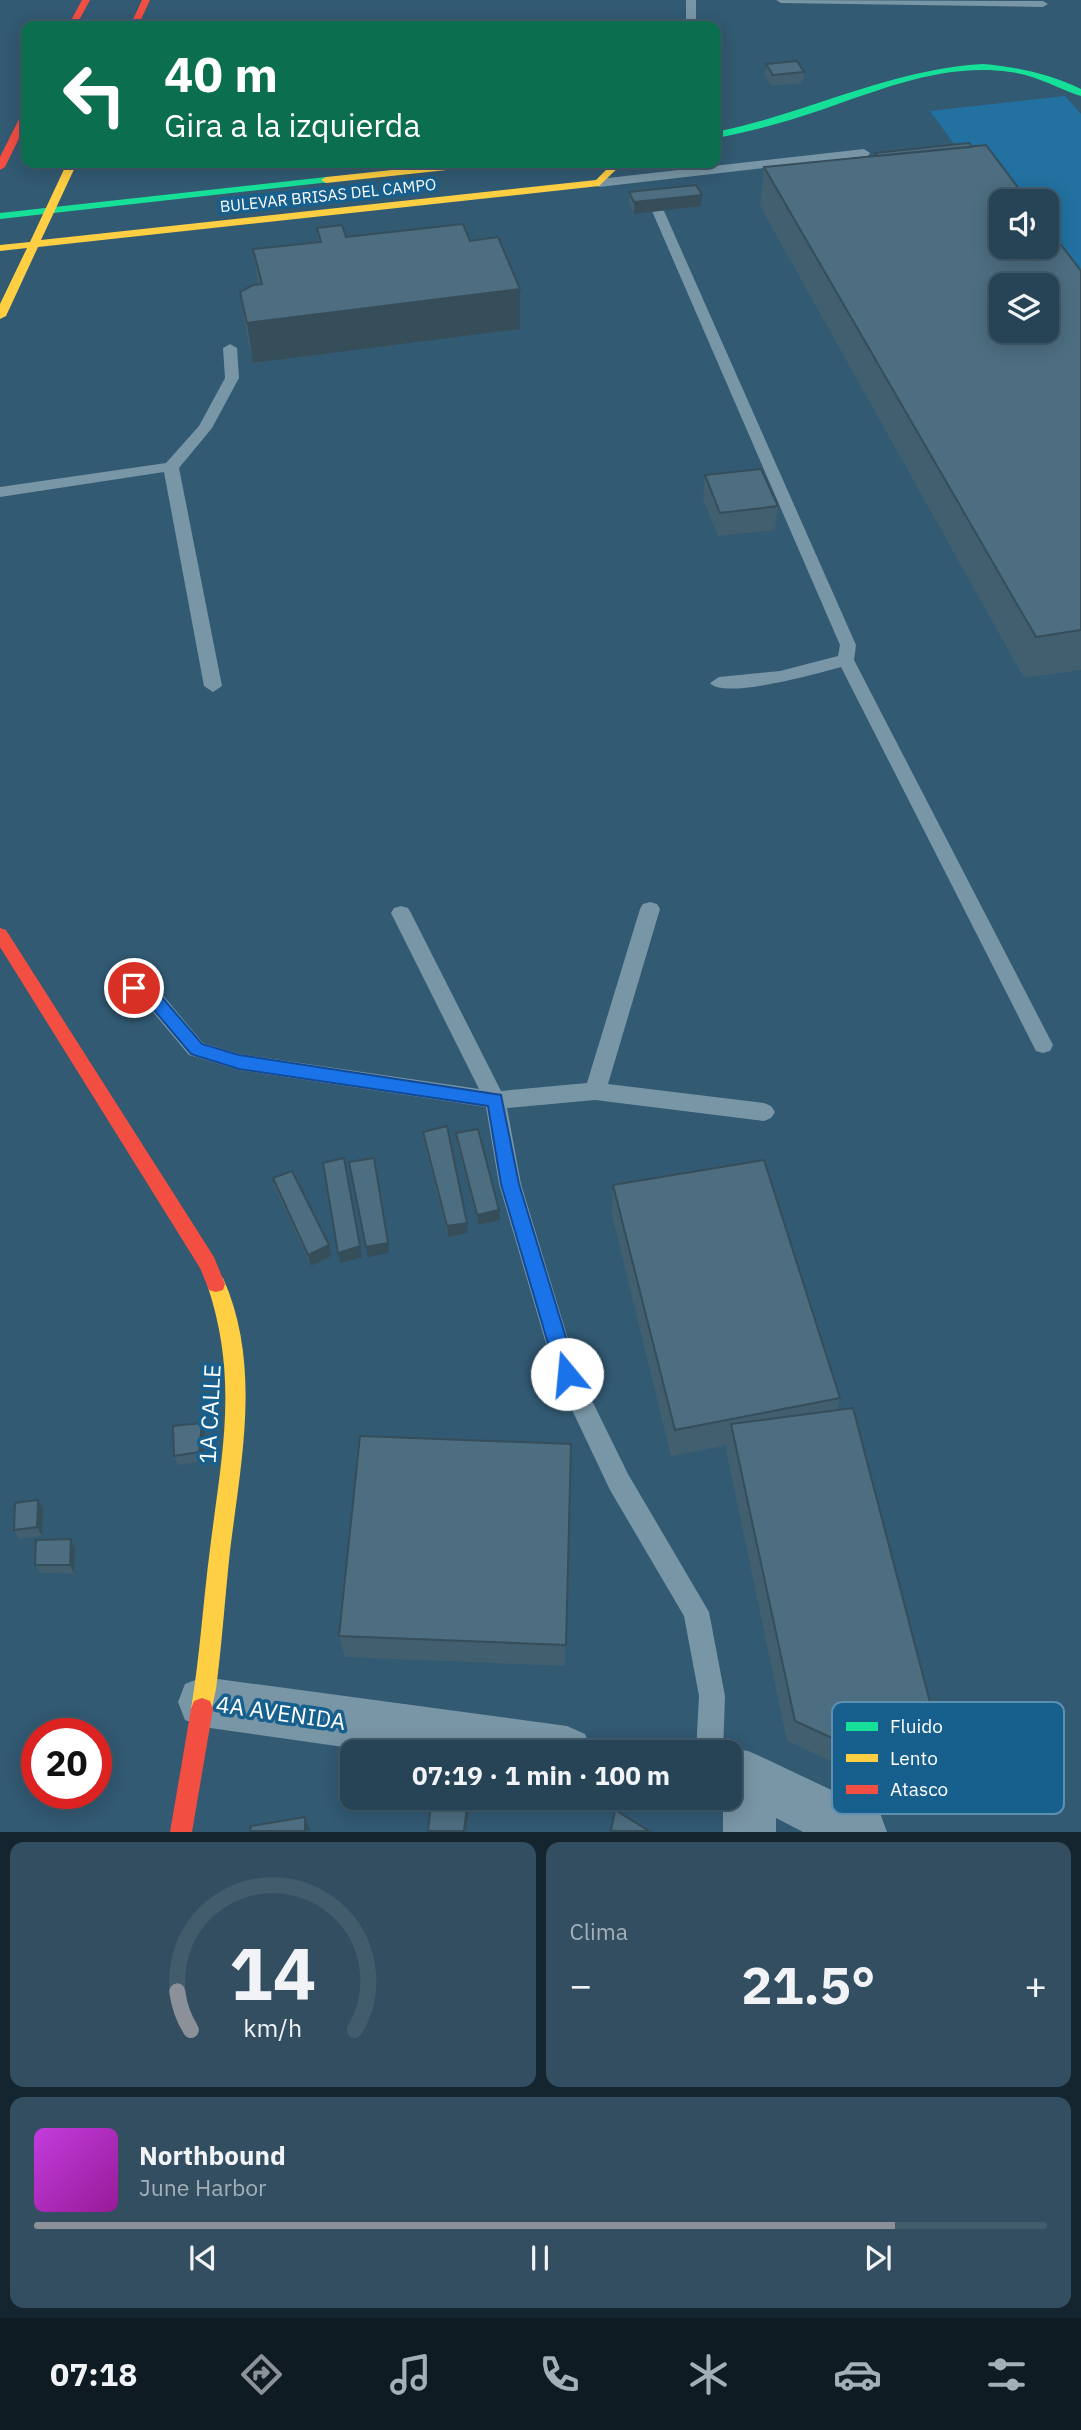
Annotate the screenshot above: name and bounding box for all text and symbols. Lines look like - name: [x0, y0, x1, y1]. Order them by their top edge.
- text: 40 m: [164, 42, 278, 105]
- icon: left: [49, 49, 140, 140]
- text: Gira a la izquierda: [164, 104, 421, 146]
- street label: BULEVAR BRISAS DEL CAMPO: [219, 174, 437, 216]
- map controls: [989, 189, 1059, 343]
- button: sound: [989, 189, 1059, 259]
- button: layers: [989, 273, 1059, 343]
- pin: [104, 958, 164, 1018]
- icon: arrive: [115, 969, 153, 1007]
- position arrow: [530, 1337, 604, 1411]
- street label: 1A CALLE: [191, 1364, 227, 1464]
- street label: 4A AVENIDA: [214, 1688, 348, 1736]
- legend: [832, 1702, 1064, 1814]
- text: Fluido: [890, 1714, 943, 1738]
- speed limit sign: 20: [21, 1718, 112, 1809]
- text: Lento: [890, 1746, 938, 1770]
- text: 07:19 · 1 min · 100 m: [412, 1758, 670, 1792]
- text: Atasco: [890, 1777, 948, 1801]
- text: Clima: [570, 1916, 628, 1946]
- text: 14: [229, 1926, 316, 2021]
- text: 21.5°: [741, 1951, 875, 2018]
- text: −: [570, 1960, 592, 2009]
- text: +: [1024, 1960, 1047, 2009]
- text: km/h: [243, 2011, 302, 2044]
- text: Northbound: [139, 2138, 286, 2172]
- text: June Harbor: [139, 2172, 267, 2202]
- icon: previous: [184, 2239, 222, 2277]
- icon: pause: [521, 2239, 559, 2277]
- icon: next: [859, 2239, 897, 2277]
- icon: directions: [237, 2350, 286, 2399]
- icon: music: [386, 2350, 435, 2399]
- icon: phone: [535, 2350, 584, 2399]
- icon: climate: [684, 2350, 733, 2399]
- icon: car: [833, 2350, 882, 2399]
- icon: filters: [982, 2350, 1031, 2399]
- text: 07:18: [50, 2353, 137, 2395]

